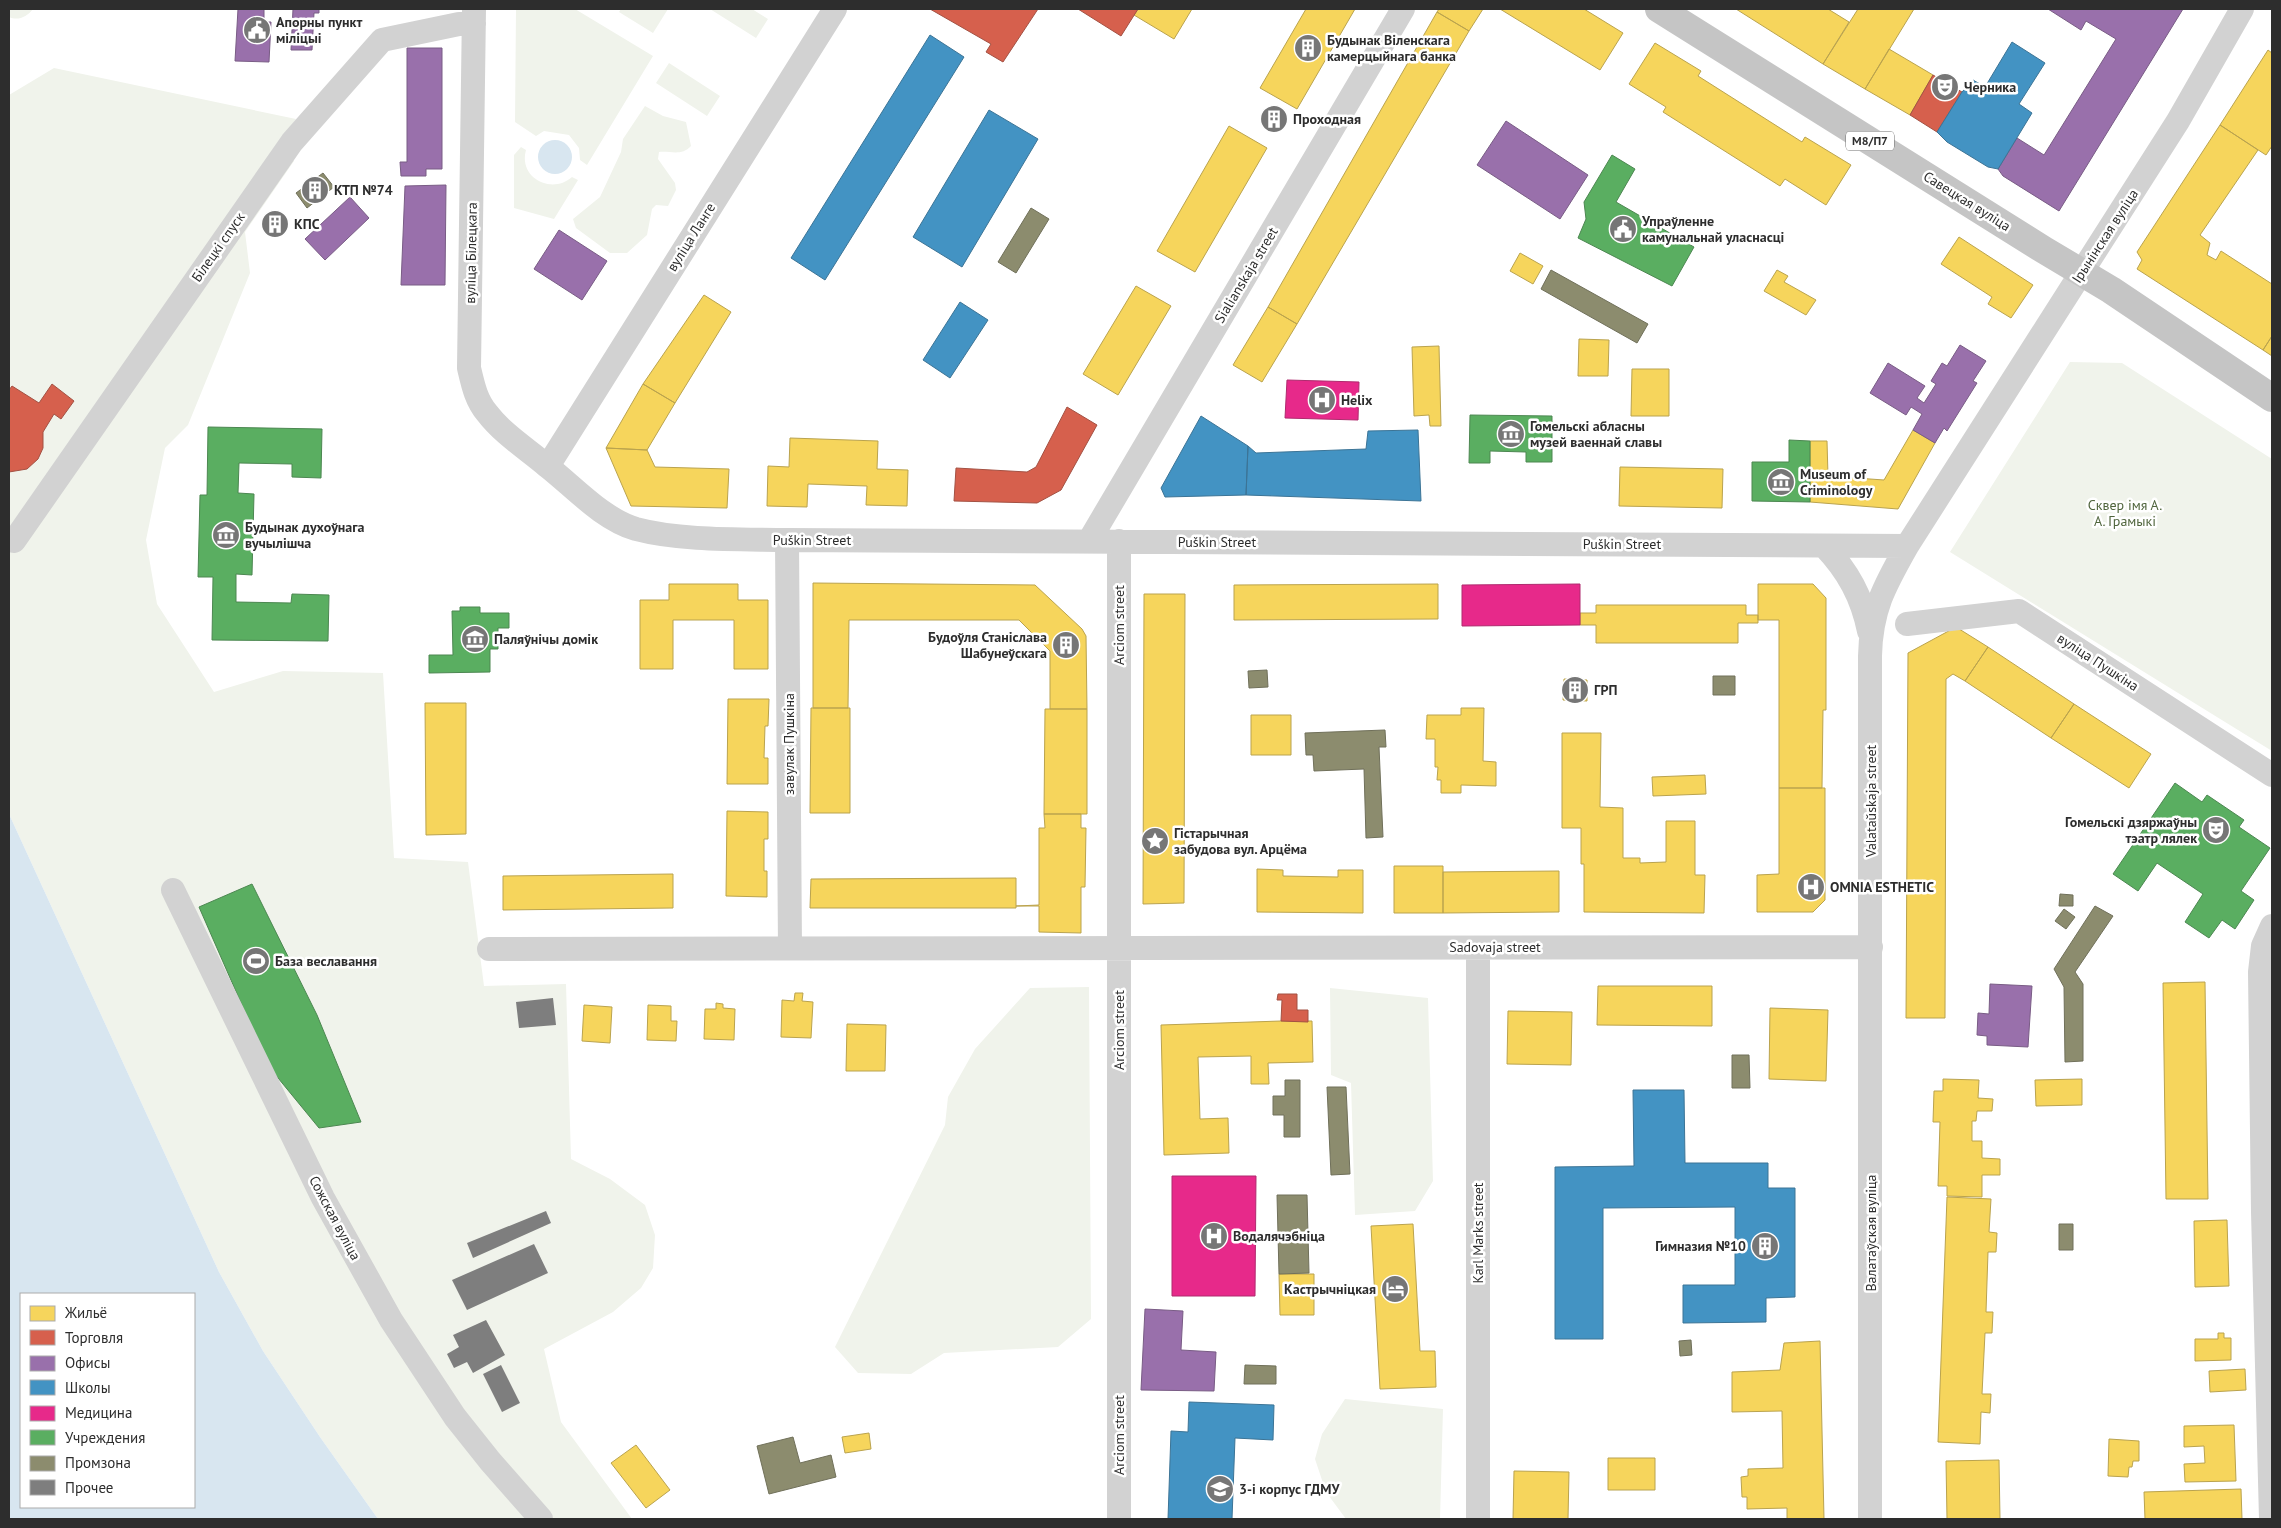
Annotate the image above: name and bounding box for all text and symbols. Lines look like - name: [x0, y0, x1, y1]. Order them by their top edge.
- place label: Апорны пункт міліцыі: [276, 13, 362, 47]
- public building icon: Апорны пункт міліцыі: [242, 15, 272, 45]
- place label: Будынак Віленскага камерцыйнага банка: [1327, 31, 1456, 65]
- building icon: Будынак Віленскага камерцыйнага банка: [1293, 33, 1323, 63]
- theatre icon: Черника: [1930, 72, 1960, 102]
- place label: Черника: [1964, 78, 2016, 96]
- building icon: Проходная: [1259, 104, 1289, 134]
- place label: Проходная: [1293, 110, 1361, 128]
- road number: М8/П7: [1846, 132, 1894, 150]
- street label: Савецкая вуліца: [1920, 167, 2014, 235]
- building icon: КТП №74: [300, 175, 330, 205]
- place label: КТП №74: [334, 181, 393, 199]
- street label: Ірынінская вуліца: [2068, 185, 2142, 287]
- street label: вуліца Ланге: [663, 199, 719, 275]
- street label: вуліца Білецкага: [461, 202, 481, 304]
- street label: Білецкі спуск: [187, 209, 249, 285]
- building icon: КПС: [260, 209, 290, 239]
- place label: Упраўленне камунальнай уласнасці: [1641, 212, 1785, 246]
- public building icon: Упраўленне камунальнай уласнасці: [1608, 214, 1638, 244]
- place label: КПС: [294, 215, 320, 233]
- street label: Sialianskaja street: [1210, 224, 1282, 326]
- hospital icon: Helix: [1307, 385, 1337, 415]
- place label: Helix: [1341, 391, 1373, 409]
- place label: Гомельскі абласны музей ваеннай славы: [1530, 417, 1662, 451]
- museum icon: Гомельскі абласны музей ваеннай славы: [1496, 419, 1526, 449]
- place label: Museum of Criminology: [1800, 465, 1873, 499]
- museum icon: Museum of Criminology: [1766, 467, 1796, 497]
- park label: Сквер імя А. А. Грамыкі: [2088, 496, 2162, 530]
- place label: Будынак духоўнага вучылішча: [245, 518, 365, 552]
- museum icon: Будынак духоўнага вучылішча: [211, 520, 241, 550]
- street label: Puškin Street: [773, 531, 851, 549]
- street label: Puškin Street: [1178, 533, 1256, 551]
- street label: Puškin Street: [1583, 535, 1661, 553]
- street label: Arciom street: [1110, 585, 1128, 665]
- museum icon: Паляўнічы домік: [460, 624, 490, 654]
- place label: Будоўля Станіслава Шабунеўскага: [928, 628, 1047, 662]
- street label: вуліца Пушкіна: [2054, 629, 2142, 695]
- place label: Паляўнічы домік: [494, 630, 598, 648]
- building icon: Будоўля Станіслава Шабунеўскага: [1051, 630, 1081, 660]
- building icon: ГРП: [1560, 675, 1590, 705]
- place label: ГРП: [1594, 681, 1617, 699]
- street label: завулак Пушкіна: [780, 693, 798, 795]
- street label: Valataŭskaja street: [1862, 744, 1880, 858]
- place label: Гомельскі дзяржаўны тэатр лялек: [2065, 813, 2197, 847]
- theatre icon: Гомельскі дзяржаўны тэатр лялек: [2201, 815, 2231, 845]
- place label: Гістарычная забудова вул. Арцёма: [1174, 824, 1307, 858]
- place icon: Гістарычная забудова вул. Арцёма: [1140, 826, 1170, 856]
- hospital icon: OMNIA ESTHETIC: [1796, 872, 1826, 902]
- place label: OMNIA ESTHETIC: [1830, 878, 1934, 896]
- street label: Sadovaja street: [1449, 938, 1541, 956]
- sports icon: База веславання: [241, 946, 271, 976]
- place label: База веславання: [275, 952, 377, 970]
- street label: Arciom street: [1110, 990, 1128, 1070]
- street label: Сожская вуліца: [305, 1173, 365, 1263]
- street label: Валатаўская вуліца: [1862, 1174, 1880, 1292]
- street label: Karl Marks street: [1469, 1182, 1487, 1284]
- hospital icon: Водалячэбніца: [1199, 1221, 1229, 1251]
- place label: Водалячэбніца: [1233, 1227, 1325, 1245]
- building icon: Гимназия №10: [1750, 1231, 1780, 1261]
- place label: Гимназия №10: [1655, 1237, 1746, 1255]
- hotel icon: Кастрычніцкая: [1380, 1274, 1410, 1304]
- place label: Кастрычніцкая: [1284, 1280, 1376, 1298]
- legend: [20, 1293, 195, 1508]
- text: Жильё: [64, 1303, 107, 1322]
- text: Торговля: [65, 1328, 123, 1347]
- text: Офисы: [65, 1353, 110, 1372]
- text: Школы: [65, 1378, 111, 1397]
- street label: Arciom street: [1110, 1395, 1128, 1475]
- text: Медицина: [65, 1403, 132, 1422]
- text: Учреждения: [65, 1428, 145, 1447]
- text: Промзона: [65, 1453, 131, 1472]
- school or university icon: 3-і корпус ГДМУ: [1205, 1474, 1235, 1504]
- text: Прочее: [65, 1478, 113, 1497]
- place label: 3-і корпус ГДМУ: [1239, 1480, 1341, 1498]

